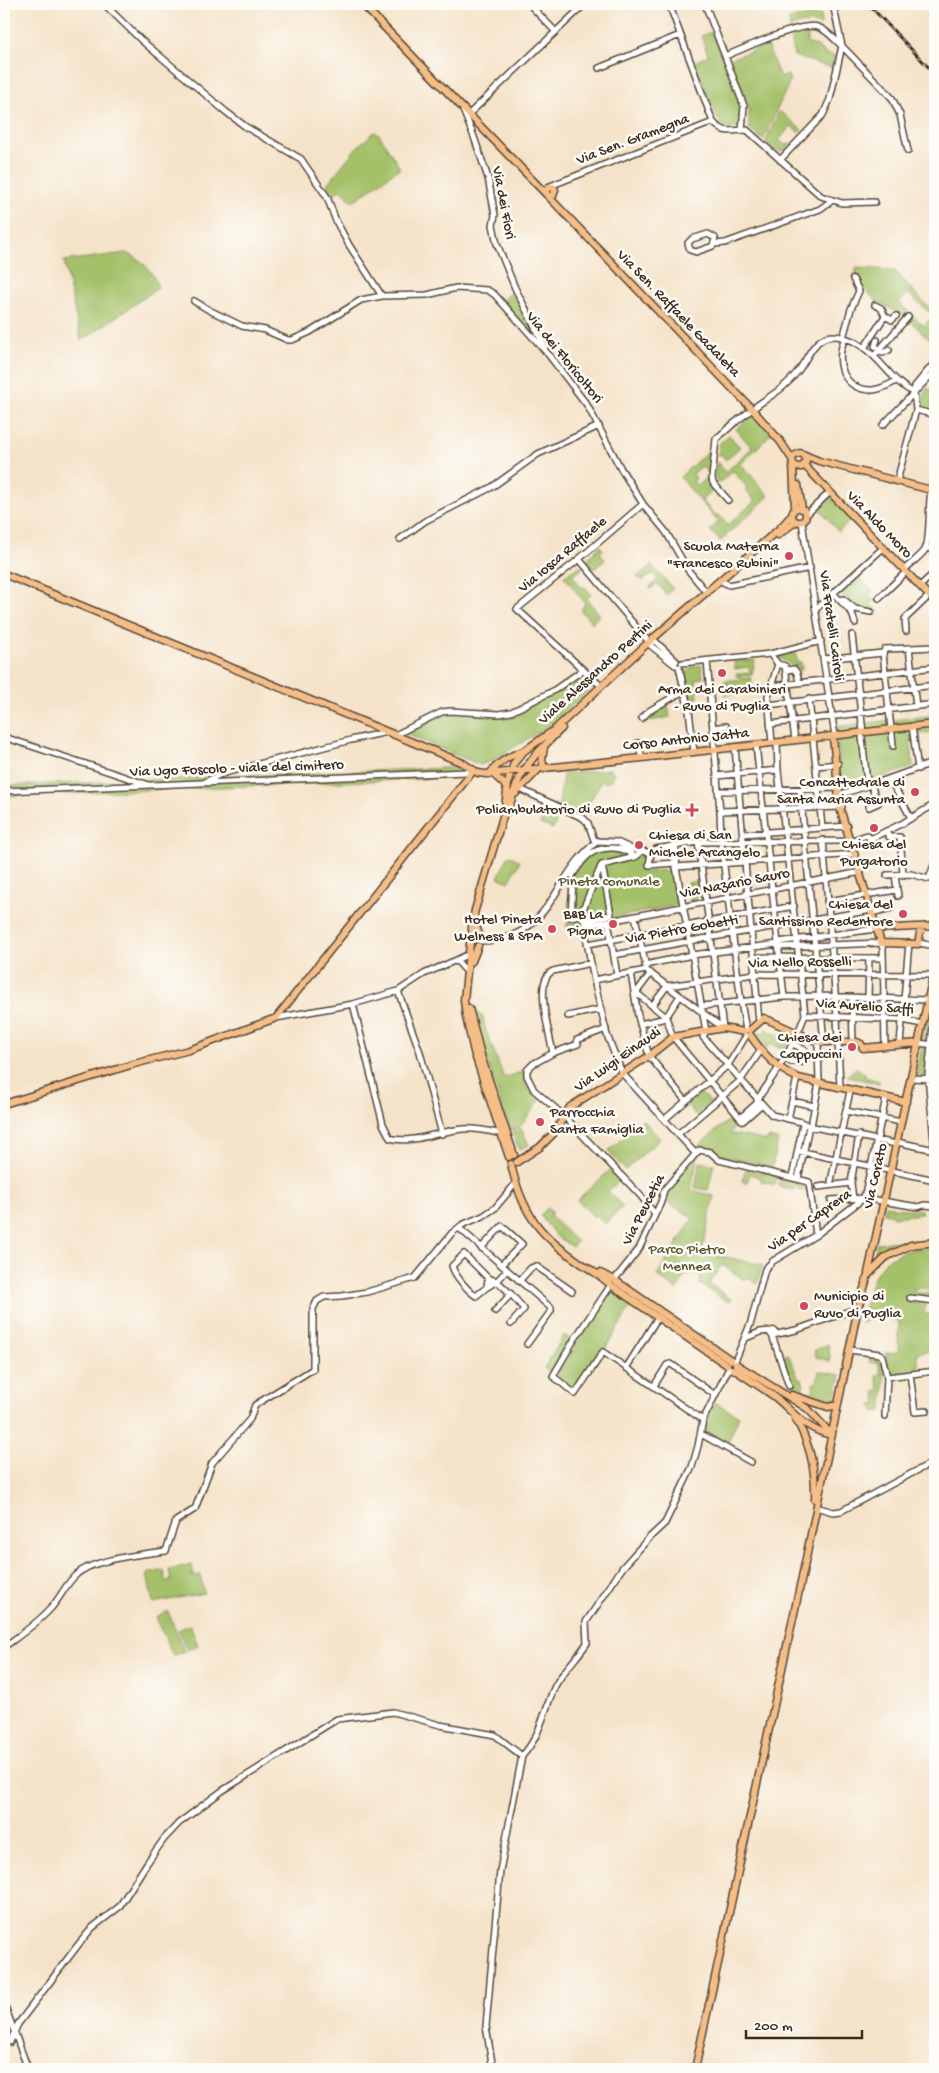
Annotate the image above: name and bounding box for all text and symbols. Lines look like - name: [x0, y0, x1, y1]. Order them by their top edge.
- street label: Via Sen. Gramegna: [573, 110, 692, 170]
- street label: Via dei Fiori: [487, 164, 519, 241]
- street label: Via Sen. Raffaele Gadaleta: [612, 246, 744, 382]
- street label: Via dei Floricoltori: [521, 308, 606, 407]
- street label: Via Aldo Moro: [842, 487, 916, 563]
- street label: Via Iosca Raffaele: [514, 513, 611, 598]
- place label: Scuola Materna "Francesco Rubini": [667, 538, 780, 573]
- marker: Scuola Materna "Francesco Rubini": [783, 550, 795, 562]
- street label: Via Fratelli Cairoli: [814, 569, 848, 682]
- street label: Viale Alessandro Pertini: [534, 617, 657, 730]
- marker: Arma dei Carabinieri - Ruvo di Puglia: [716, 667, 728, 679]
- place label: Arma dei Carabinieri - Ruvo di Puglia: [658, 681, 786, 716]
- street label: Corso Antonio Jatta: [622, 724, 751, 756]
- street label: Via Ugo Foscolo - viale del cimitero: [129, 756, 345, 782]
- place label: Concattedrale di Santa Maria Assunta: [777, 774, 906, 809]
- marker: Concattedrale di Santa Maria Assunta: [909, 786, 921, 798]
- place label: Poliambulatorio di Ruvo di Puglia: [475, 801, 682, 819]
- marker: Poliambulatorio di Ruvo di Puglia: [685, 803, 699, 817]
- marker: Chiesa del Purgatorio: [868, 822, 880, 834]
- place label: Chiesa di San Michele Arcangelo: [649, 827, 760, 862]
- place label: Chiesa del Purgatorio: [839, 836, 908, 871]
- marker: Chiesa di San Michele Arcangelo: [633, 839, 645, 851]
- street label: Via Nazario Sauro: [677, 864, 792, 904]
- park label: Pineta comunale: [557, 873, 660, 891]
- place label: Chiesa del Santissimo Redentore: [759, 896, 893, 931]
- place label: B&B La Pigna: [562, 906, 604, 941]
- marker: Chiesa del Santissimo Redentore: [897, 908, 909, 920]
- place label: Hotel Pineta Welness & SPA: [454, 911, 543, 946]
- street label: Via Pietro Gobetti: [623, 911, 740, 949]
- marker: B&B La Pigna: [607, 918, 619, 930]
- marker: Hotel Pineta Welness & SPA: [546, 923, 558, 935]
- street label: Via Nello Rosselli: [747, 953, 852, 973]
- street label: Via Aurelio Saffi: [814, 995, 915, 1019]
- street label: Via Luigi Einaudi: [570, 1023, 665, 1097]
- place label: Chiesa dei Cappuccini: [778, 1029, 842, 1064]
- marker: Chiesa dei Cappuccini: [846, 1041, 858, 1053]
- place label: Parrocchia Santa Famiglia: [549, 1104, 644, 1139]
- marker: Parrocchia Santa Famiglia: [534, 1116, 546, 1128]
- street label: Via Corato: [859, 1141, 892, 1212]
- street label: Via Peucetia: [618, 1171, 670, 1249]
- street label: Via per Caprera: [764, 1185, 856, 1257]
- park label: Parco Pietro Mennea: [648, 1241, 726, 1276]
- place label: Municipio di Ruvo di Puglia: [814, 1288, 902, 1323]
- marker: Municipio di Ruvo di Puglia: [798, 1300, 810, 1312]
- scale bar: [746, 2008, 863, 2040]
- text: 200 m: [754, 2018, 793, 2036]

